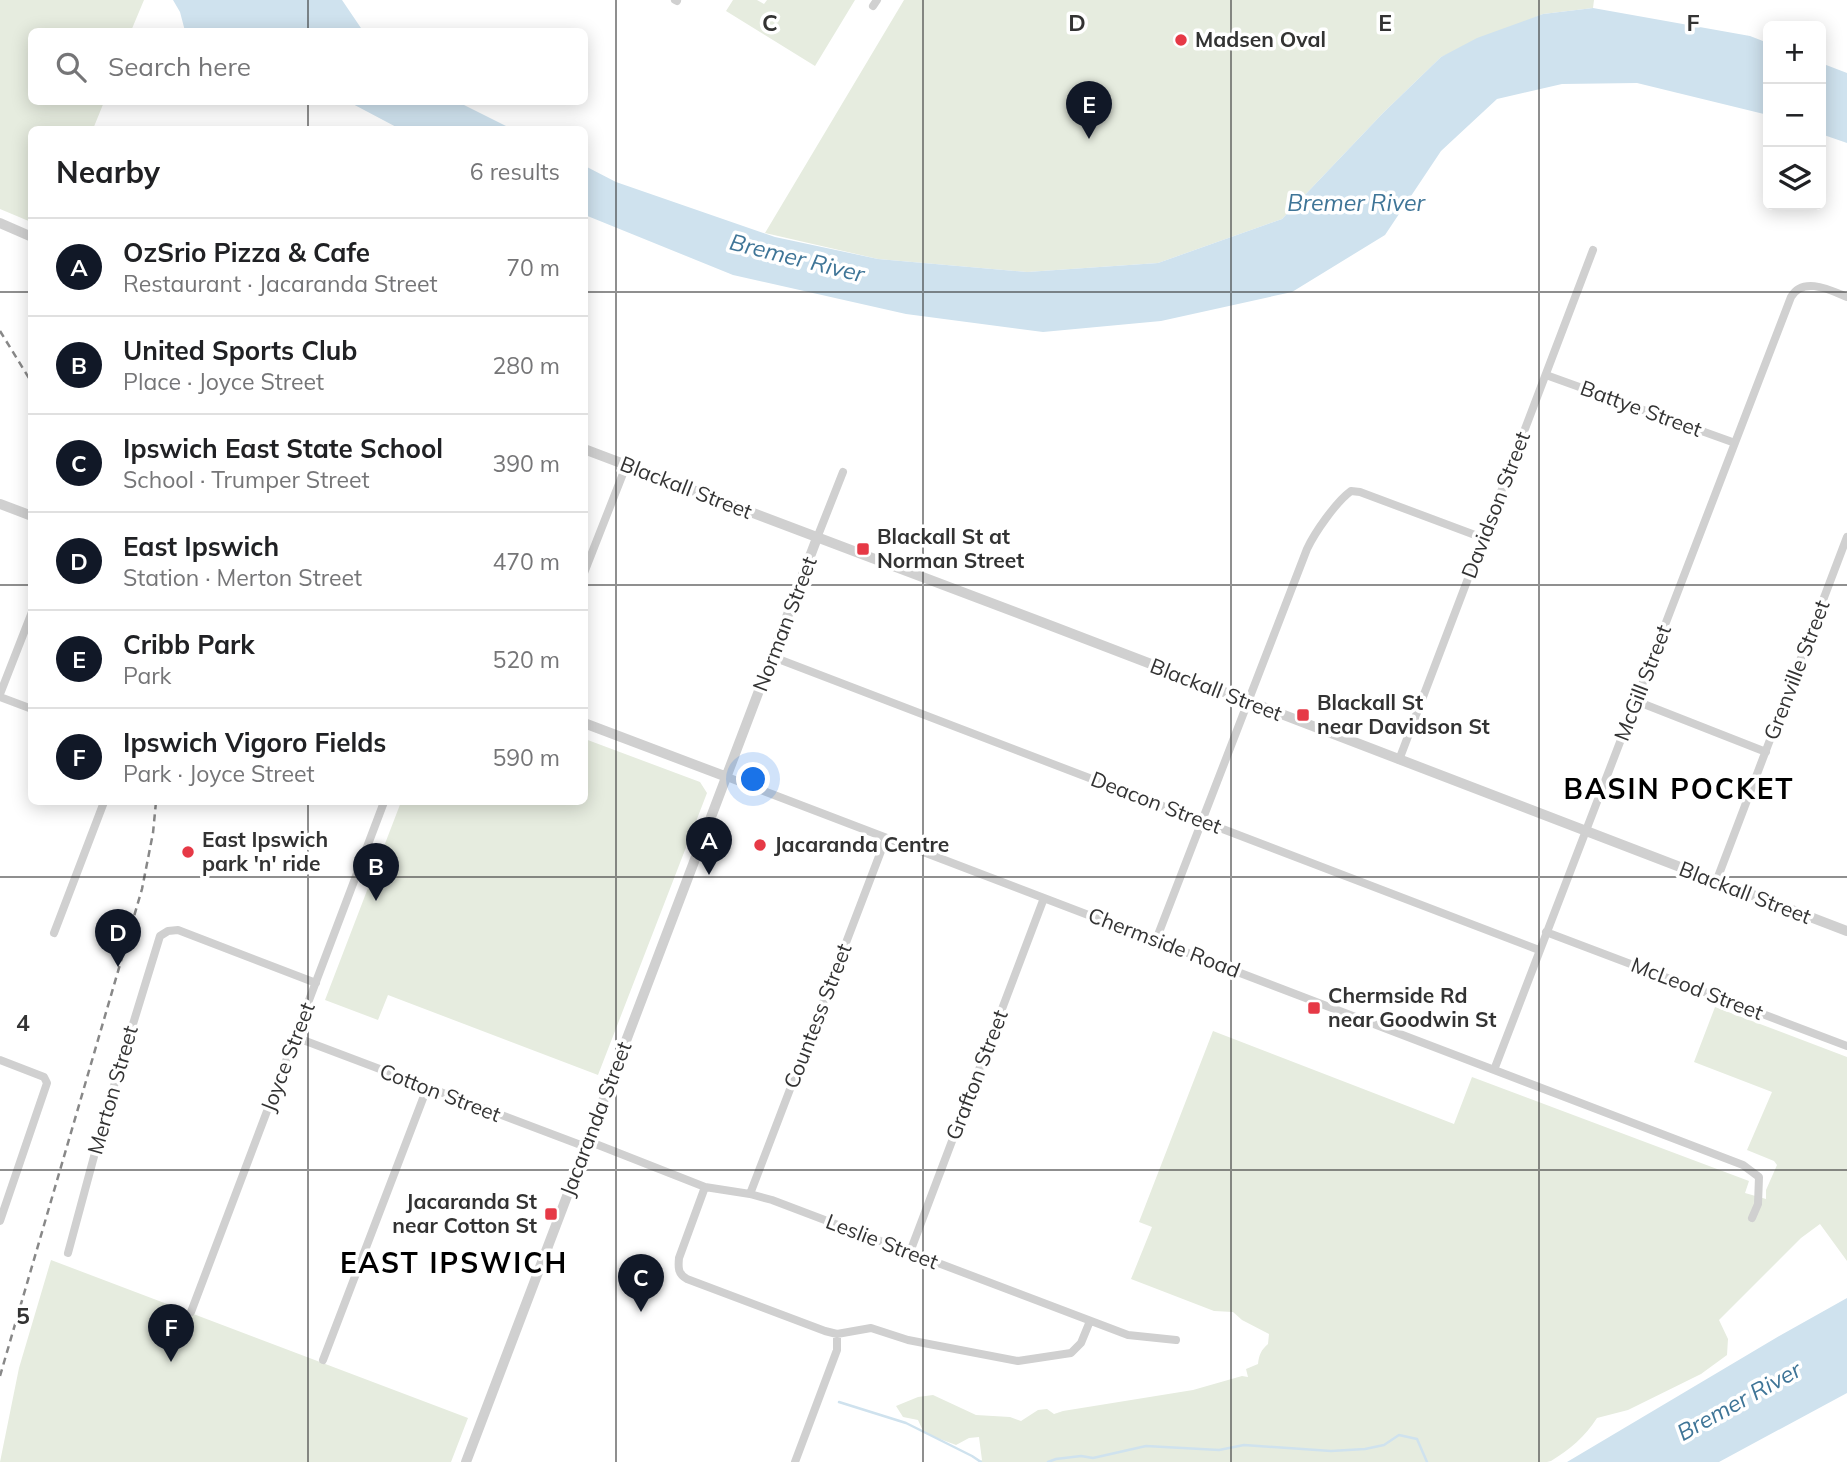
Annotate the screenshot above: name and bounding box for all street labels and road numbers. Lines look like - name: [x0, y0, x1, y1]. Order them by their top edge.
- street label: Battye Street: [1577, 374, 1706, 442]
- street label: Davidson Street: [1455, 428, 1535, 582]
- street label: Blackall Street: [617, 450, 756, 524]
- street label: Norman Street: [746, 553, 822, 695]
- street label: Grenville Street: [1757, 596, 1835, 743]
- street label: McGill Street: [1608, 621, 1676, 744]
- street label: Blackall Street: [1147, 652, 1286, 726]
- street label: Deacon Street: [1087, 765, 1225, 839]
- street label: Blackall Street: [1676, 855, 1815, 929]
- street label: Chermside Road: [1085, 901, 1244, 983]
- street label: Countess Street: [777, 940, 857, 1092]
- street label: McLeod Street: [1628, 951, 1767, 1025]
- street label: Joyce Street: [254, 998, 320, 1115]
- street label: Grafton Street: [939, 1006, 1013, 1143]
- street label: Merton Street: [81, 1022, 143, 1157]
- street label: Jacaranda Street: [554, 1038, 637, 1200]
- street label: Cotton Street: [376, 1057, 505, 1127]
- street label: Leslie Street: [823, 1208, 942, 1274]

